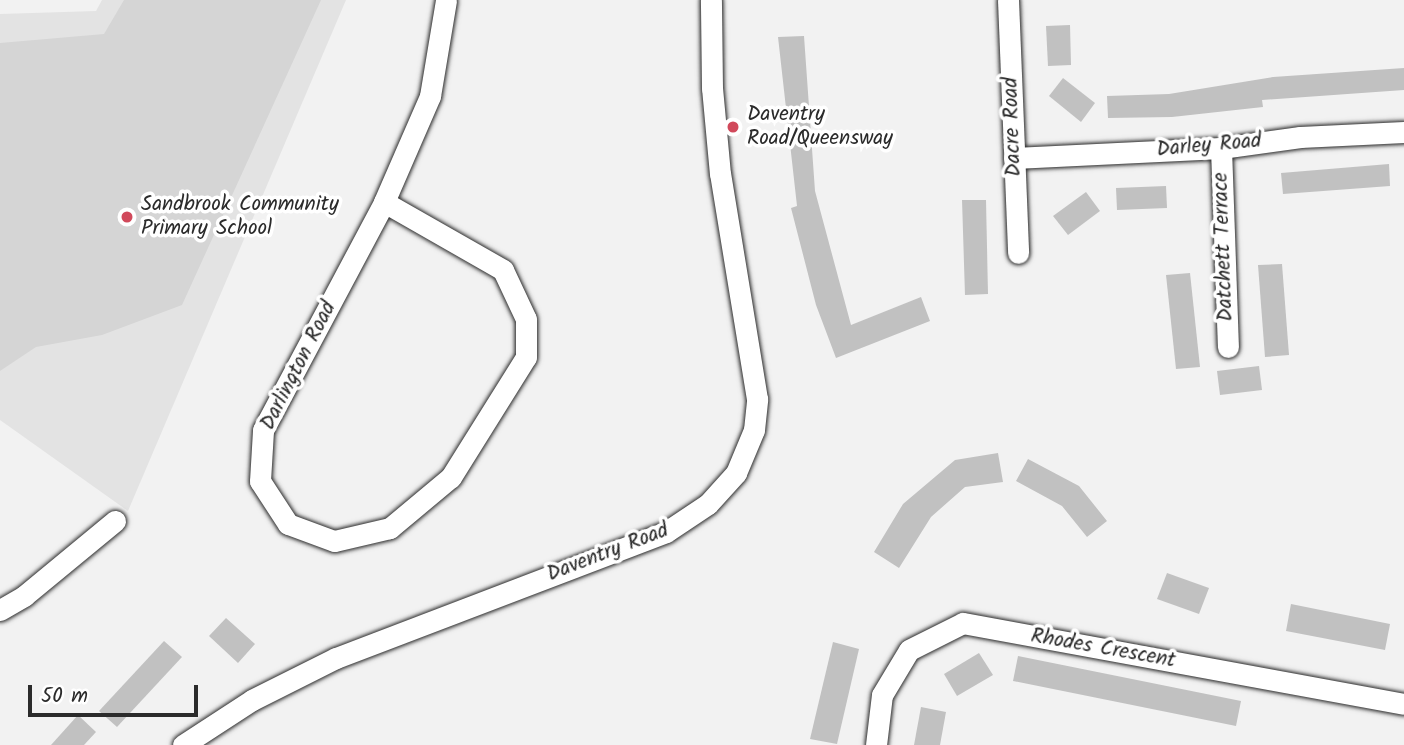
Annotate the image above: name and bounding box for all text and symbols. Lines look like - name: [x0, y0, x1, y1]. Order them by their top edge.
- street label: Dacre Road: [999, 77, 1027, 177]
- place label: Daventry Road/Queensway: [747, 102, 893, 152]
- marker: Daventry Road/Queensway: [725, 119, 741, 135]
- street label: Darley Road: [1155, 129, 1263, 163]
- street label: Datchett Terrace: [1209, 172, 1239, 322]
- place label: Sandbrook Community Primary School: [141, 192, 339, 242]
- marker: Sandbrook Community Primary School: [119, 209, 135, 225]
- street label: Darlington Road: [256, 297, 342, 435]
- street label: Daventry Road: [544, 518, 672, 588]
- street label: Rhodes Crescent: [1029, 624, 1177, 674]
- scale bar: [32, 672, 201, 716]
- text: 50 m: [41, 680, 88, 713]

